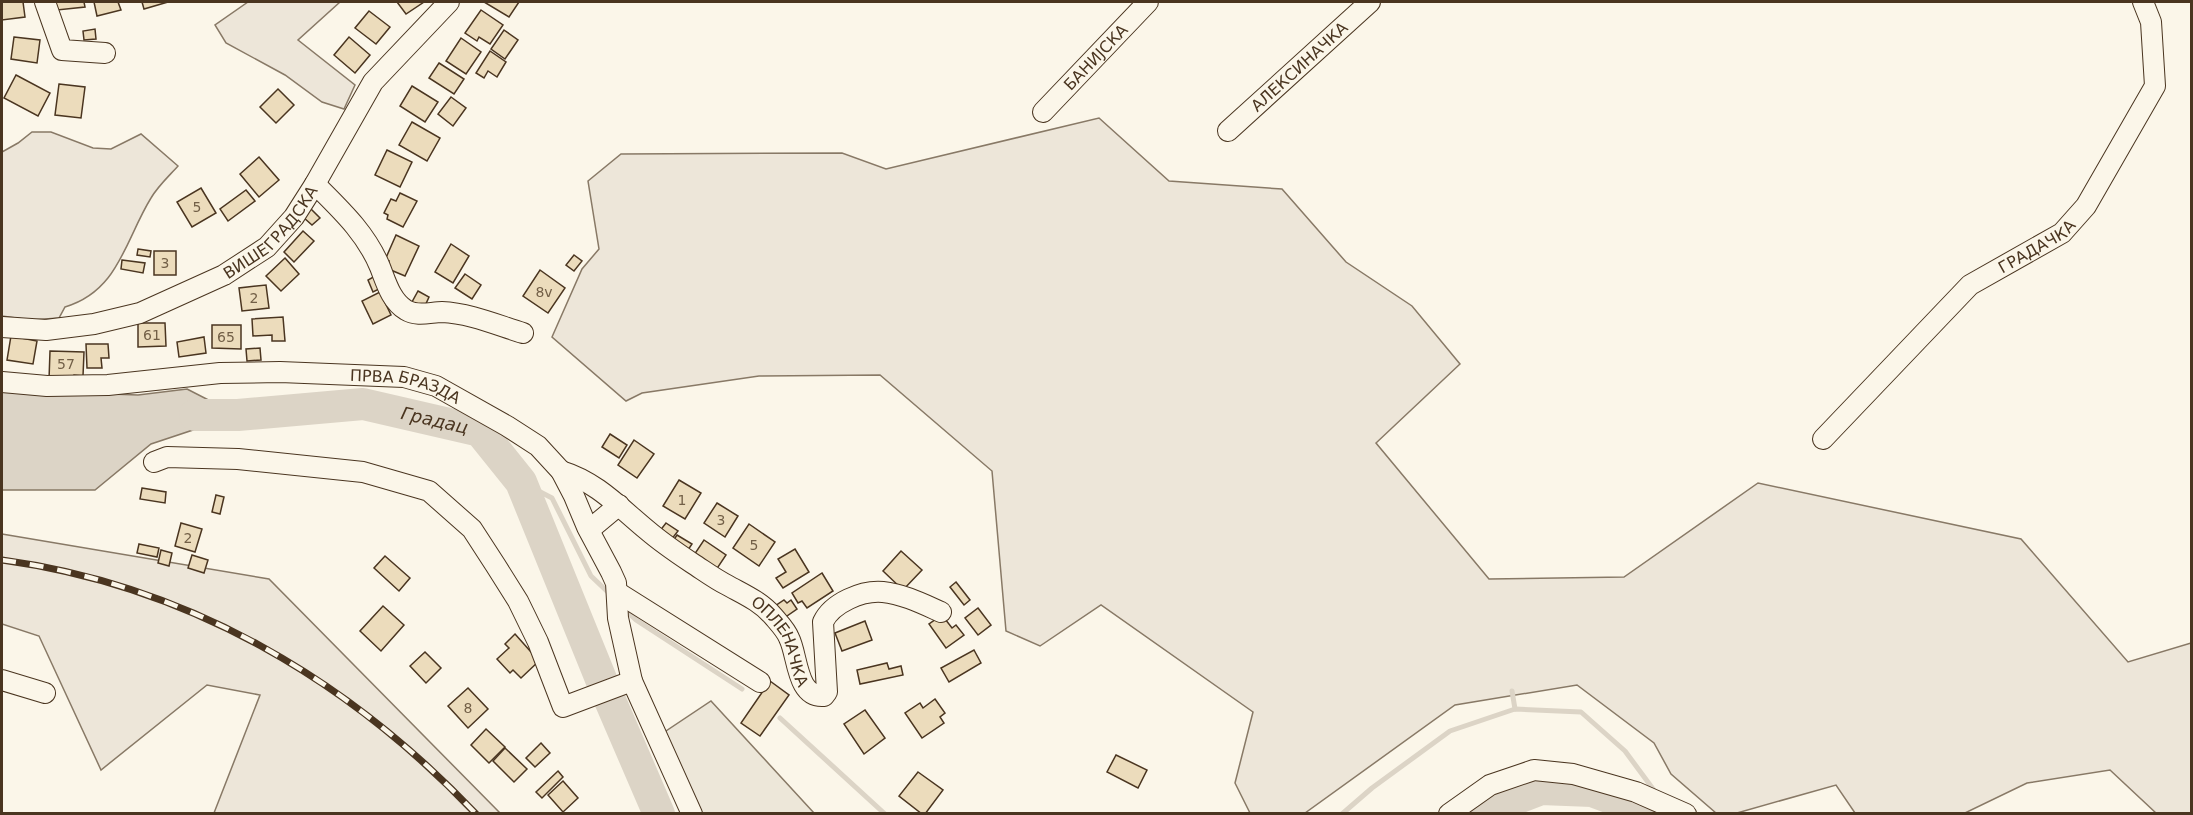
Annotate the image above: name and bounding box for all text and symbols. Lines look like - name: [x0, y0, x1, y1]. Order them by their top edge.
- street label: АЛЕКСИНАЧКА: [1247, 18, 1352, 115]
- street label: БАНИЈСКА: [1060, 20, 1132, 94]
- street label: ВИШЕГРАДСКА: [220, 182, 322, 283]
- house number: 5: [193, 199, 201, 215]
- street label: ГРАДАЧКА: [1995, 216, 2079, 277]
- house number: 3: [161, 255, 169, 271]
- house number: 8v: [535, 284, 553, 300]
- house number: 2: [250, 290, 258, 306]
- house number: 61: [143, 327, 161, 343]
- house number: 65: [217, 329, 235, 345]
- house number: 57: [57, 356, 75, 372]
- street label: ПРВА БРАЗДА: [350, 366, 464, 408]
- water label: Градац: [399, 402, 470, 438]
- house number: 1: [678, 492, 686, 508]
- house number: 3: [717, 512, 725, 528]
- house number: 2: [184, 530, 192, 546]
- house number: 5: [750, 537, 758, 553]
- street label: ОПЛЕНАЧКА: [748, 592, 812, 690]
- house number: 8: [464, 700, 472, 716]

